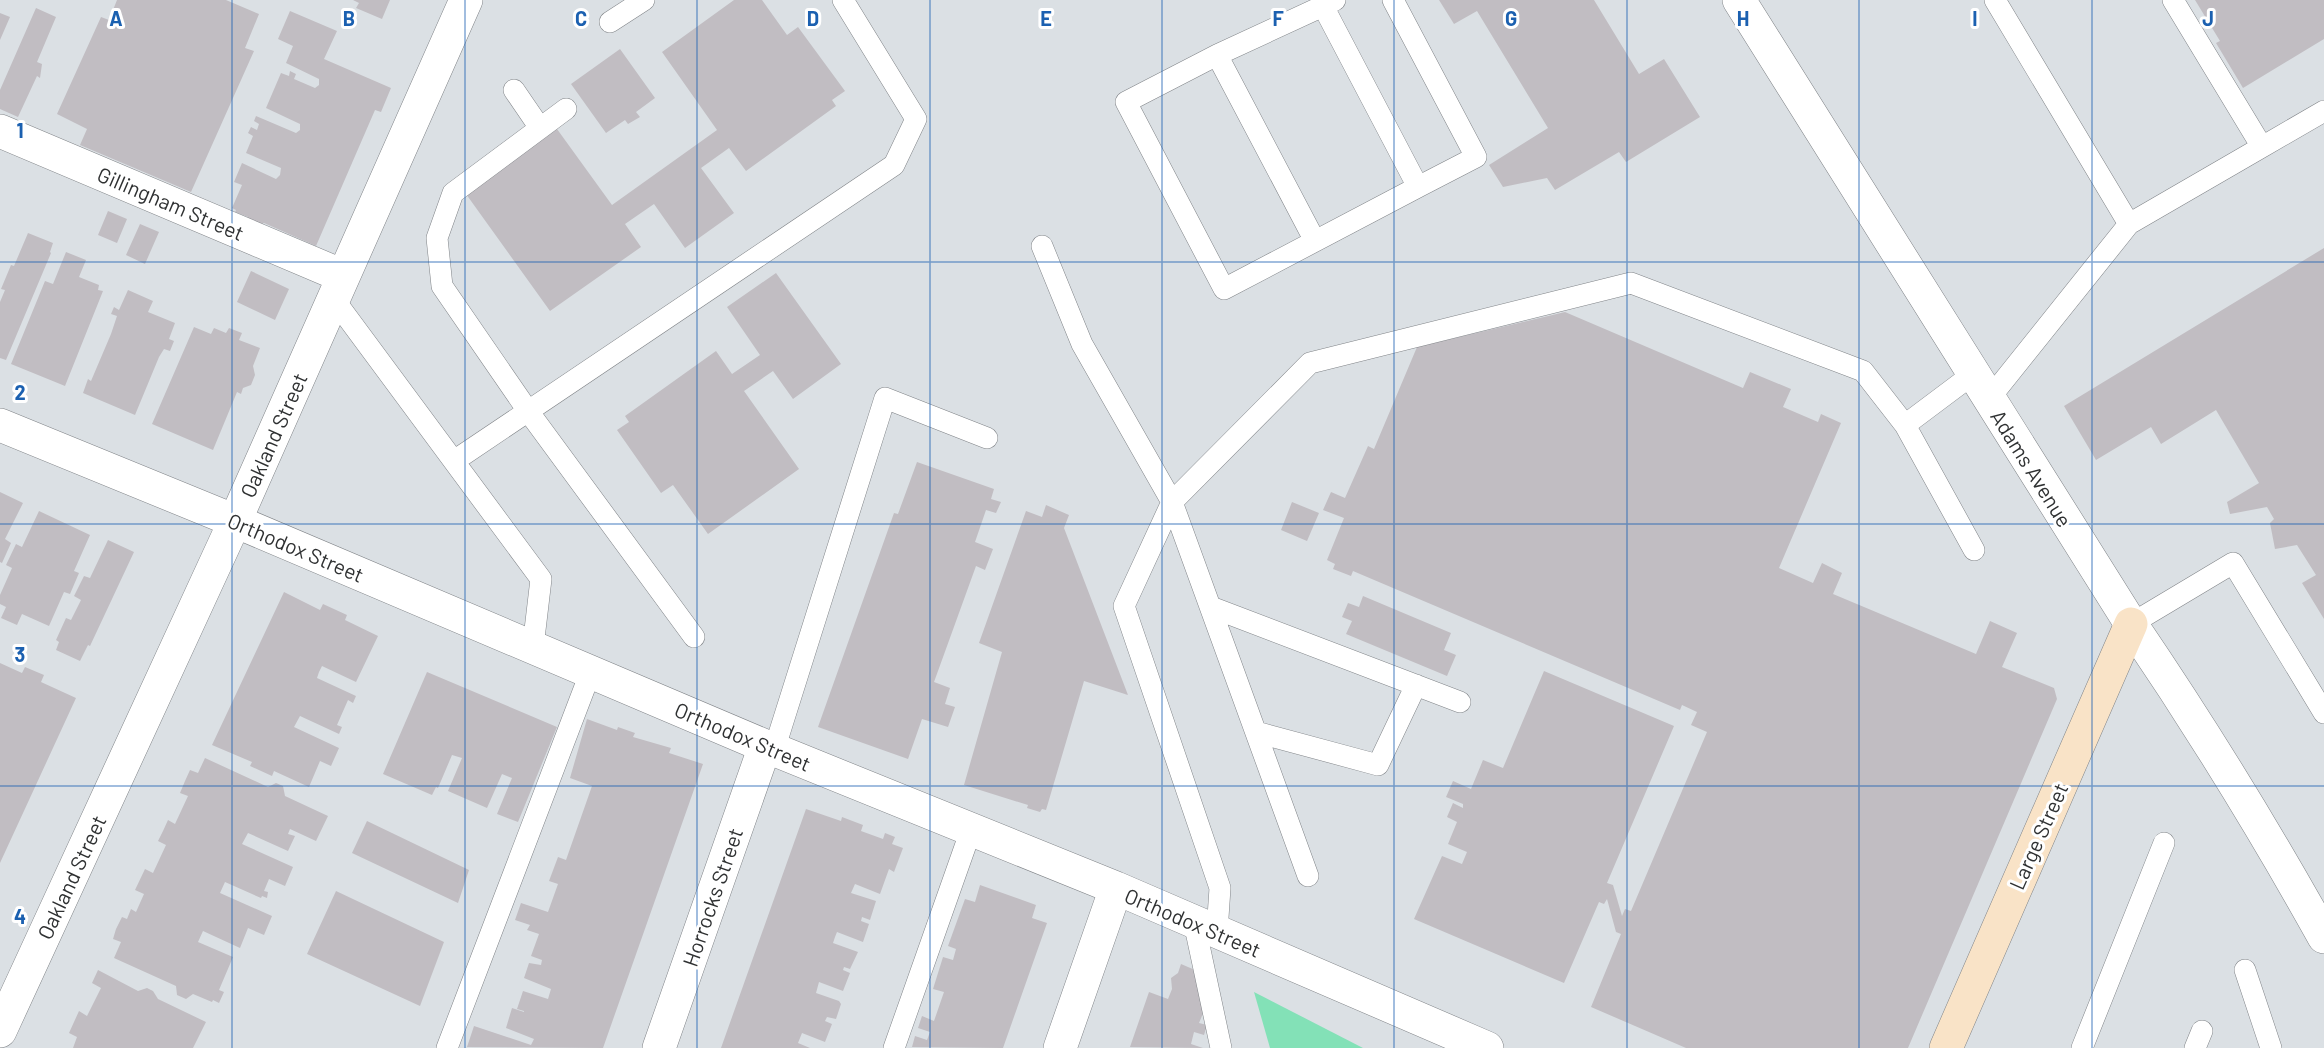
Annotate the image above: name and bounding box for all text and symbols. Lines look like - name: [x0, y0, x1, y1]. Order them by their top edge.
- text: A: [109, 6, 123, 30]
- text: B: [343, 6, 355, 30]
- text: C: [575, 6, 587, 30]
- text: D: [807, 6, 819, 30]
- text: E: [1040, 6, 1052, 30]
- text: F: [1272, 6, 1284, 30]
- text: G: [1505, 6, 1517, 30]
- text: H: [1737, 6, 1749, 30]
- text: I: [1972, 6, 1978, 30]
- text: J: [2202, 6, 2214, 30]
- text: 1: [16, 118, 24, 142]
- street label: Gillingham Street: [94, 161, 248, 245]
- street label: Oakland Street: [234, 369, 312, 501]
- text: 2: [14, 380, 26, 404]
- street label: Adams Avenue: [1986, 405, 2078, 531]
- street label: Orthodox Street: [224, 507, 368, 587]
- text: 3: [15, 642, 25, 666]
- street label: Orthodox Street: [671, 696, 815, 776]
- street label: Large Street: [2003, 779, 2073, 893]
- street label: Oakland Street: [31, 811, 111, 943]
- street label: Horrocks Street: [677, 824, 747, 970]
- street label: Orthodox Street: [1121, 882, 1265, 962]
- text: 4: [14, 904, 26, 928]

